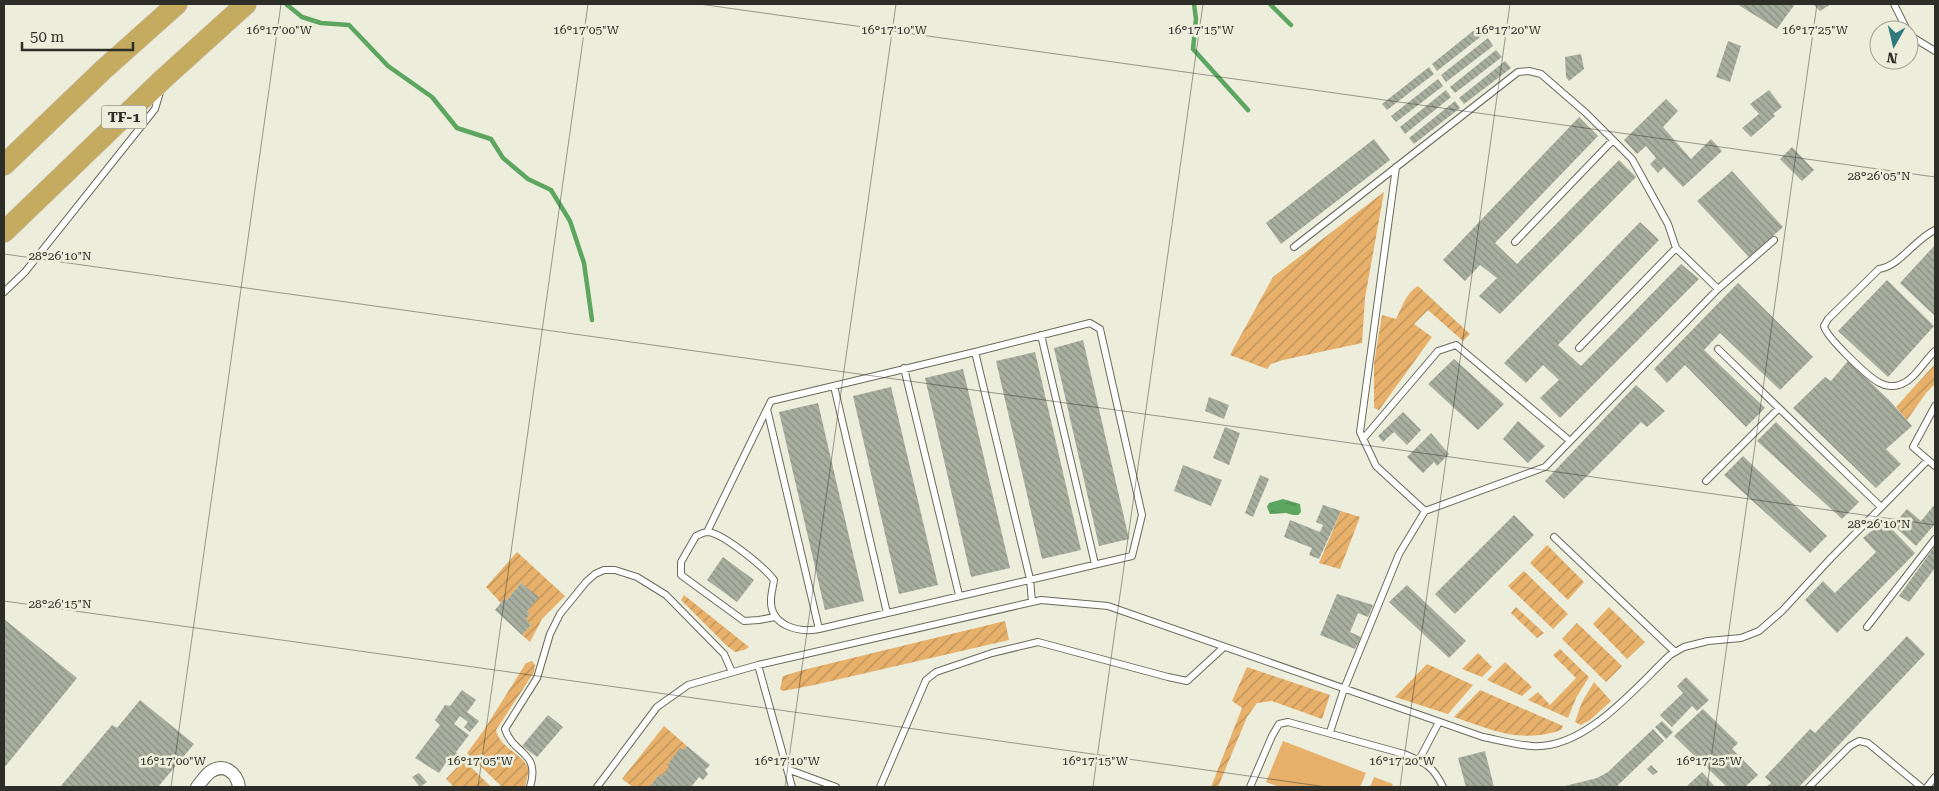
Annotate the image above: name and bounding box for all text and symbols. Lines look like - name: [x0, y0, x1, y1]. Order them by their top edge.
- scale bar: [22, 20, 134, 52]
- north arrow: [1869, 20, 1919, 70]
- text: 16°17'00"W: [246, 23, 313, 37]
- text: 16°17'05"W: [553, 23, 620, 37]
- text: 16°17'10"W: [861, 23, 928, 37]
- text: 16°17'15"W: [1168, 23, 1235, 37]
- text: 16°17'20"W: [1475, 23, 1542, 37]
- text: 16°17'25"W: [1782, 23, 1849, 37]
- text: 50 m: [30, 28, 65, 46]
- text: N: [1886, 49, 1899, 67]
- road number: TF-1: [102, 105, 146, 128]
- text: 28°26'05"N: [1847, 169, 1911, 183]
- text: 28°26'10"N: [28, 249, 92, 263]
- text: 28°26'10"N: [1847, 517, 1911, 531]
- text: 28°26'15"N: [28, 597, 92, 611]
- text: 16°17'00"W: [140, 754, 207, 768]
- text: 16°17'05"W: [447, 754, 514, 768]
- text: 16°17'10"W: [754, 754, 821, 768]
- text: 16°17'15"W: [1062, 754, 1129, 768]
- text: 16°17'20"W: [1369, 754, 1436, 768]
- text: 16°17'25"W: [1676, 754, 1743, 768]

